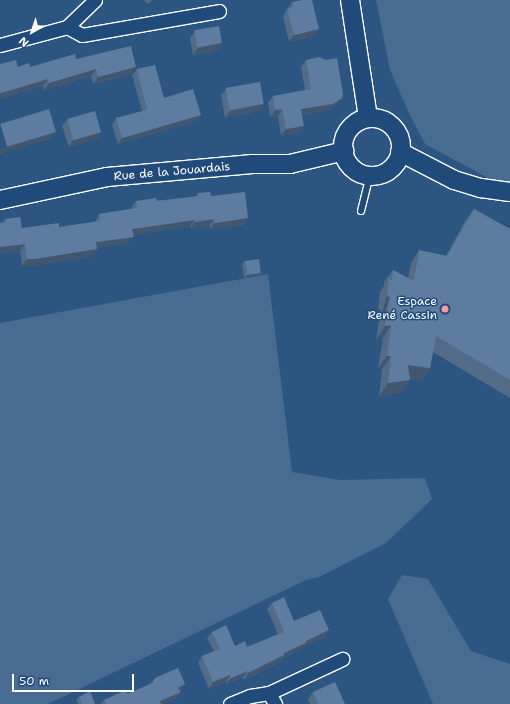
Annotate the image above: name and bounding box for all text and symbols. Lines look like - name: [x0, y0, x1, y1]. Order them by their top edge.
- north arrow: [12, 12, 52, 52]
- text: N: [16, 33, 32, 50]
- street label: Rue de la Jouardais: [113, 160, 231, 184]
- place label: Espace René Cassin: [368, 295, 437, 323]
- marker: Espace René Cassin: [440, 304, 450, 314]
- scale bar: [14, 666, 136, 692]
- text: 50 m: [19, 673, 49, 689]

